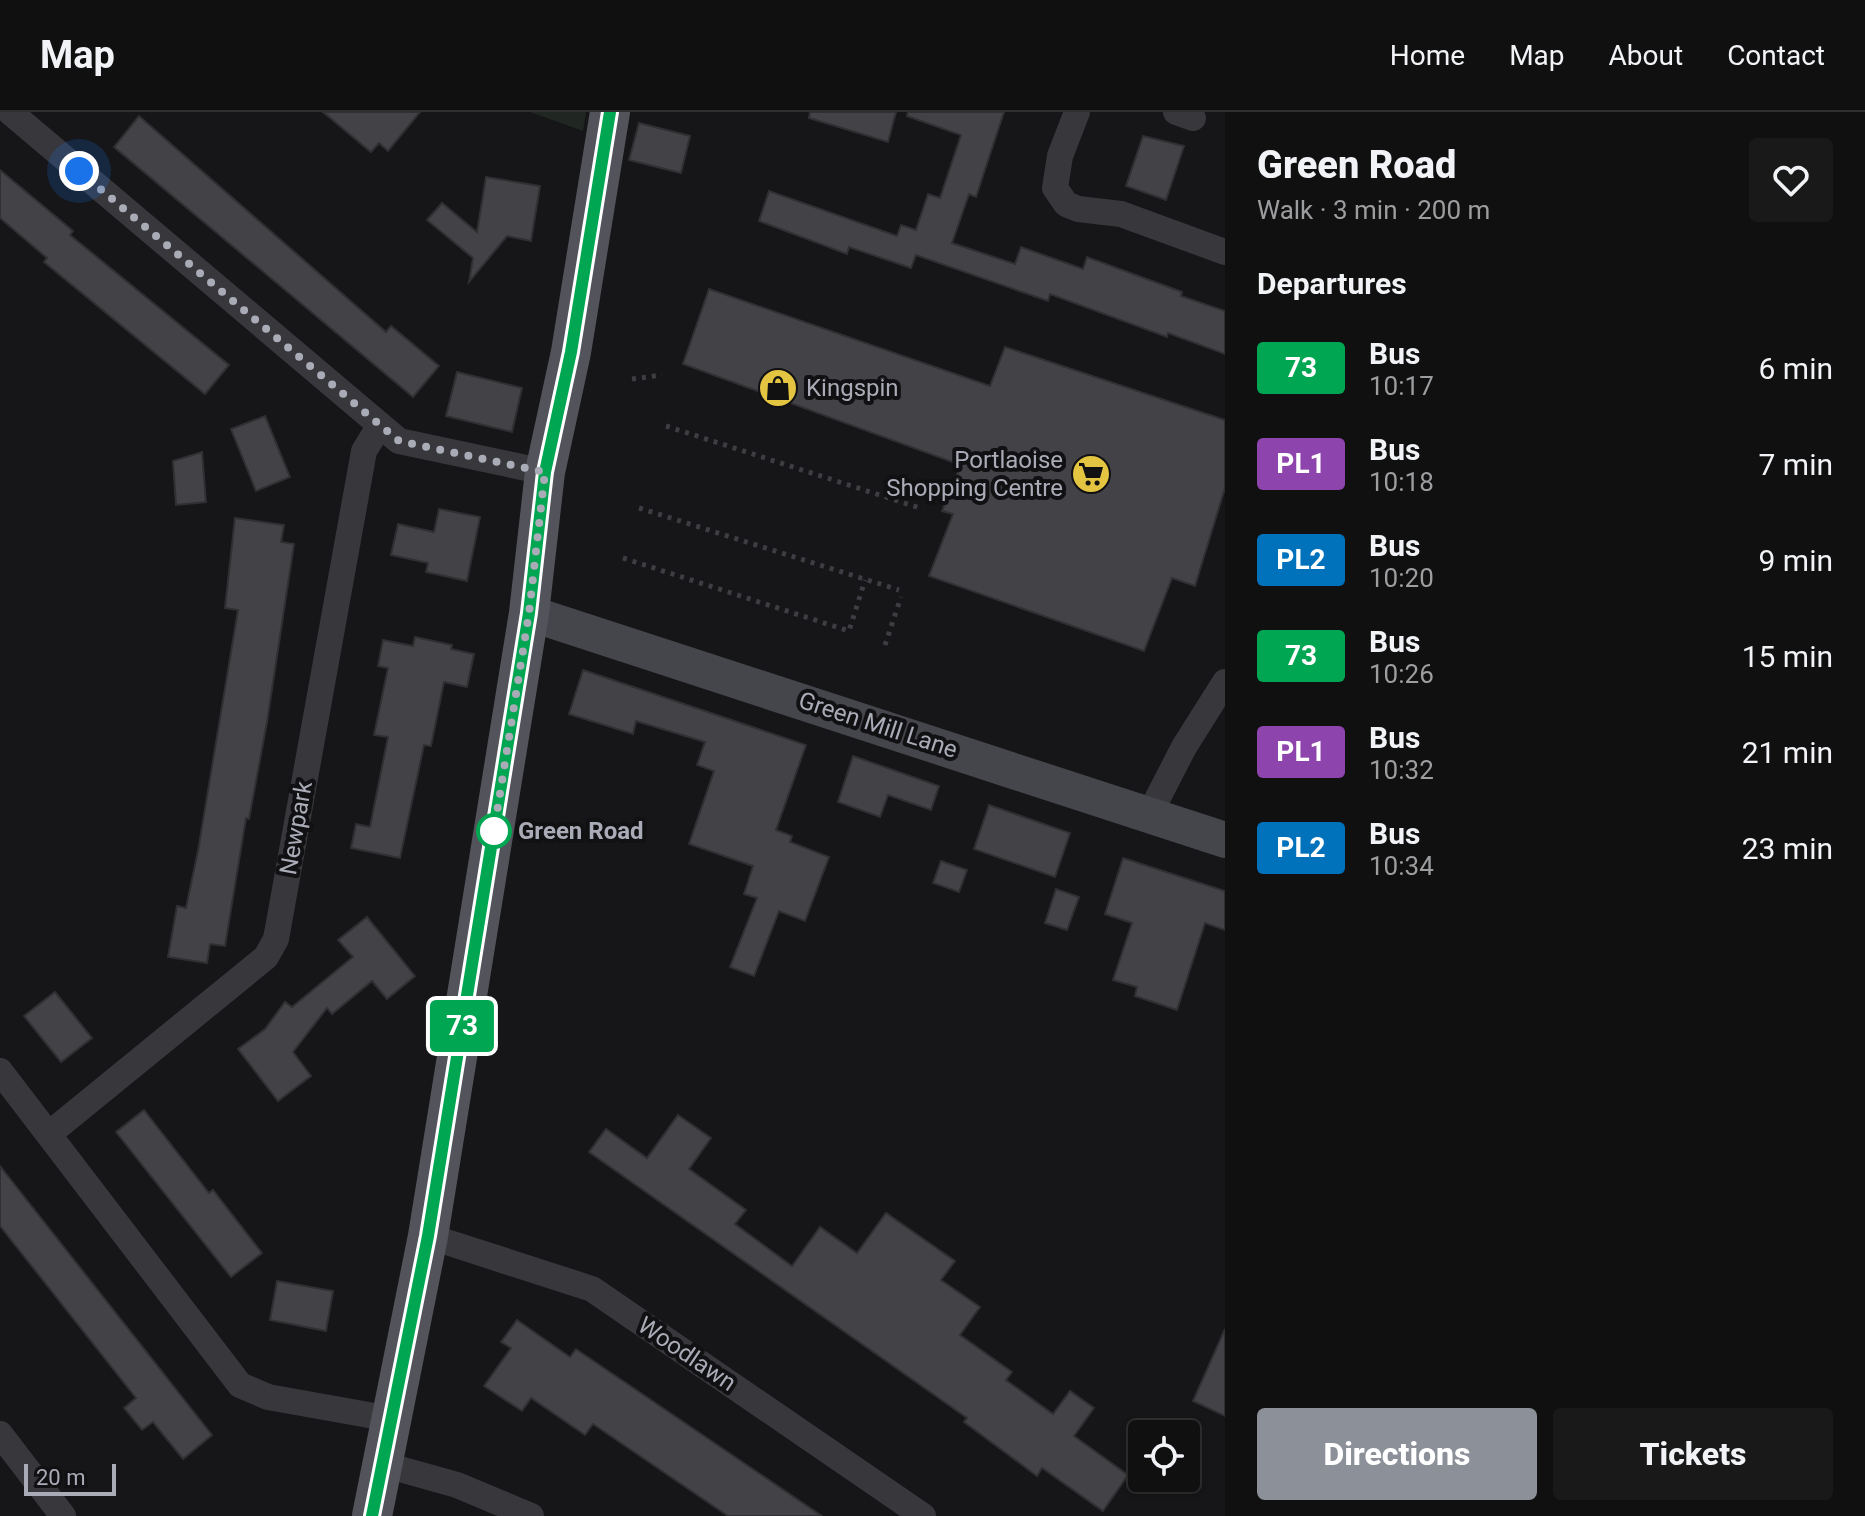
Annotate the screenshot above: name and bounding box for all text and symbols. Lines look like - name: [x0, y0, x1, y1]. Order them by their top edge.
- text: Map: [40, 33, 115, 77]
- text: Home: [1390, 39, 1465, 72]
- text: Map: [1509, 39, 1565, 72]
- text: About: [1609, 39, 1683, 72]
- text: Contact: [1727, 39, 1825, 72]
- button: heart: [1749, 138, 1833, 222]
- text: Green Road: [1257, 143, 1456, 187]
- your location: [59, 151, 99, 191]
- text: Walk · 3 min · 200 m: [1257, 195, 1490, 225]
- text: Departures: [1257, 266, 1407, 301]
- text: Bus: [1369, 336, 1420, 371]
- text: 73: [1285, 351, 1317, 384]
- text: 6 min: [1759, 351, 1833, 386]
- shop icon: Kingspin: [757, 367, 799, 409]
- text: 10:17: [1369, 371, 1434, 401]
- place label: Kingspin: [806, 374, 899, 402]
- text: Bus: [1369, 432, 1420, 467]
- place label: Portlaoise Shopping Centre: [886, 446, 1063, 502]
- text: PL1: [1276, 447, 1326, 480]
- text: 7 min: [1759, 447, 1833, 482]
- supermarket icon: Portlaoise Shopping Centre: [1070, 453, 1112, 495]
- text: 10:18: [1369, 467, 1434, 497]
- text: Bus: [1369, 528, 1420, 563]
- text: PL2: [1276, 543, 1326, 576]
- text: 9 min: [1759, 543, 1833, 578]
- text: 10:20: [1369, 563, 1434, 593]
- text: Bus: [1369, 624, 1420, 659]
- text: 73: [1285, 639, 1317, 672]
- text: 15 min: [1742, 639, 1833, 674]
- text: 10:26: [1369, 659, 1434, 689]
- street label: Green Mill Lane: [795, 686, 961, 764]
- text: Bus: [1369, 720, 1420, 755]
- text: PL1: [1276, 735, 1326, 768]
- text: 21 min: [1742, 735, 1833, 770]
- text: 10:32: [1369, 755, 1434, 785]
- street label: Newpark: [274, 778, 318, 877]
- marker: Green Road: [477, 814, 511, 848]
- text: Bus: [1369, 816, 1420, 851]
- place label: Green Road: [518, 817, 644, 845]
- text: PL2: [1276, 831, 1326, 864]
- text: 23 min: [1742, 831, 1833, 866]
- text: 10:34: [1369, 851, 1434, 881]
- line badge: 73: [426, 1000, 498, 1052]
- text: 73: [446, 1009, 478, 1042]
- street label: Woodlawn: [633, 1311, 741, 1397]
- button: Directions: [1257, 1408, 1537, 1500]
- button: Tickets: [1553, 1408, 1833, 1500]
- map controls: [1128, 1420, 1200, 1492]
- button: locate: [1128, 1420, 1200, 1492]
- scale bar: [24, 1460, 116, 1496]
- text: 20 m: [36, 1465, 85, 1490]

